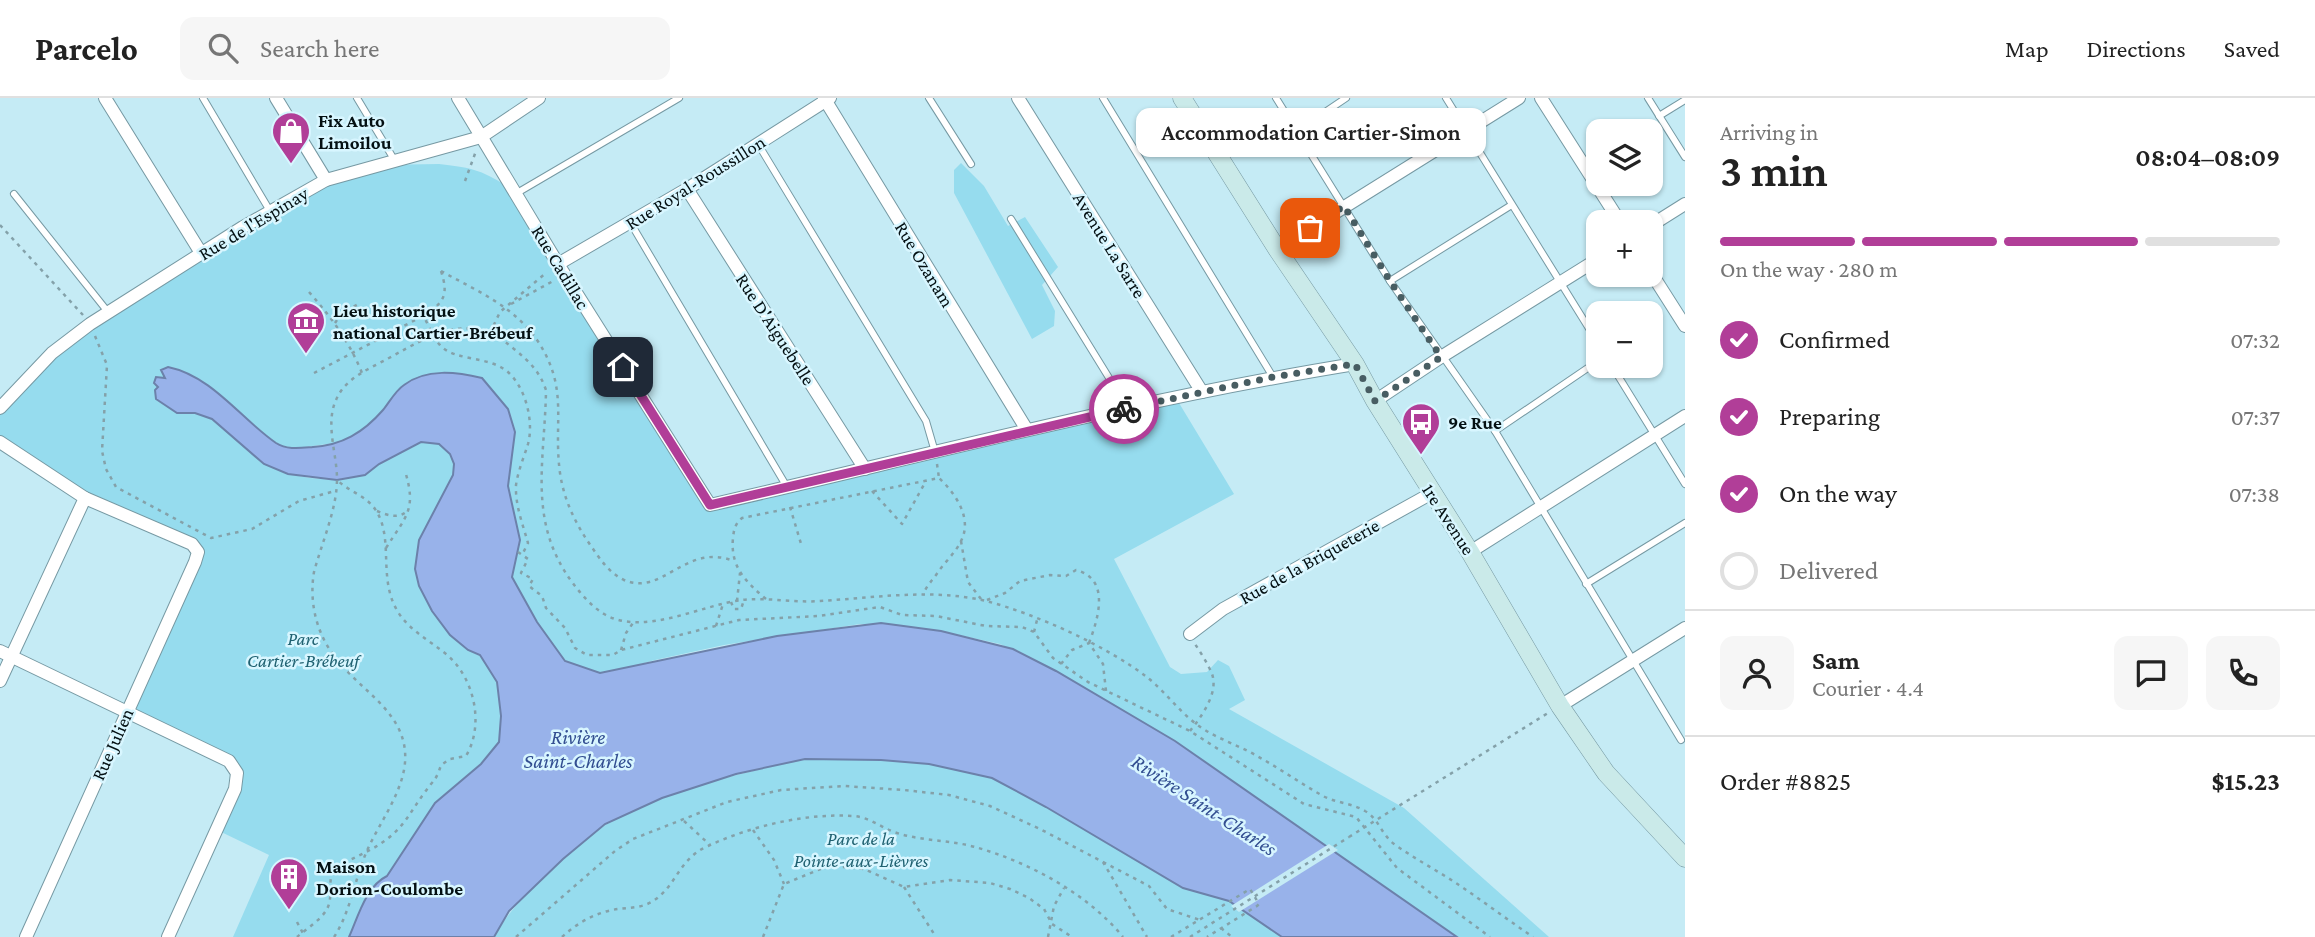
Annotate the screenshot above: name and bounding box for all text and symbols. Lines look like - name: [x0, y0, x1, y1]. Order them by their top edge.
- search box: [180, 17, 670, 80]
- icon: search: [204, 29, 242, 67]
- text: Parcelo: [35, 30, 138, 67]
- text: Search here: [260, 34, 379, 63]
- text: Map: [2005, 35, 2049, 62]
- text: Directions: [2087, 35, 2186, 62]
- text: Saved: [2224, 35, 2280, 62]
- callout: Accommodation Cartier-Simon: [1135, 109, 1485, 158]
- shop icon: Fix Auto Limoilou: [270, 110, 312, 165]
- place label: Fix Auto Limoilou: [318, 110, 392, 153]
- text: Accommodation Cartier-Simon: [1161, 119, 1461, 145]
- map controls: [1586, 119, 1663, 378]
- button: layers: [1586, 119, 1663, 196]
- text: Arriving in: [1720, 119, 1818, 145]
- street label: Rue Royal-Roussillon: [622, 131, 769, 234]
- text: 08:04–08:09: [2135, 143, 2280, 172]
- text: 3 min: [1720, 145, 1828, 196]
- street label: Rue de l'Espinay: [195, 182, 312, 264]
- street label: Avenue La Sarre: [1069, 189, 1150, 302]
- pin: [1280, 198, 1340, 258]
- icon: bag: [1291, 209, 1329, 247]
- button: +: [1586, 210, 1663, 287]
- street label: Rue Ozanam: [891, 218, 958, 311]
- street label: Rue Cadillac: [527, 222, 594, 313]
- text: On the way · 280 m: [1720, 256, 1898, 282]
- street label: Rue D'Aiguebelle: [732, 269, 819, 389]
- museum icon: Lieu historique national Cartier-Brébeuf: [285, 300, 327, 355]
- place label: Lieu historique national Cartier-Brébeuf: [333, 300, 534, 343]
- button: −: [1586, 301, 1663, 378]
- icon: check: [1720, 321, 1758, 359]
- text: Confirmed: [1779, 325, 1890, 354]
- text: 07:32: [2230, 327, 2280, 353]
- pin: [593, 337, 653, 397]
- icon: home: [604, 348, 642, 386]
- courier: [1089, 374, 1159, 444]
- icon: bike: [1105, 390, 1143, 428]
- icon: check: [1720, 398, 1758, 436]
- bus stop icon: 9e Rue: [1400, 401, 1442, 456]
- text: Preparing: [1779, 402, 1880, 431]
- text: 07:37: [2231, 404, 2280, 430]
- place label: 9e Rue: [1448, 412, 1502, 433]
- icon: check: [1720, 475, 1758, 513]
- text: On the way: [1779, 479, 1897, 508]
- street label: 1re Avenue: [1418, 480, 1479, 559]
- text: 07:38: [2229, 481, 2280, 507]
- street label: Rue de la Briqueterie: [1236, 514, 1383, 609]
- text: Delivered: [1779, 556, 1878, 585]
- park label: Parc Cartier-Brébeuf: [247, 628, 362, 671]
- button: person: [1720, 636, 1794, 710]
- button: chat: [2114, 636, 2188, 710]
- button: phone: [2206, 636, 2280, 710]
- text: Sam: [1812, 646, 1860, 675]
- text: Courier · 4.4: [1812, 675, 1924, 701]
- street label: Rue Julien: [87, 705, 138, 783]
- water label: Rivière Saint-Charles: [524, 725, 633, 773]
- water label: Rivière Saint-Charles: [1127, 749, 1281, 861]
- text: Order #8825: [1720, 767, 1851, 796]
- text: $15.23: [2211, 767, 2280, 796]
- park label: Parc de la Pointe-aux-Lièvres: [794, 828, 928, 871]
- building icon: Maison Dorion-Coulombe: [268, 856, 310, 911]
- place label: Maison Dorion-Coulombe: [316, 856, 463, 899]

